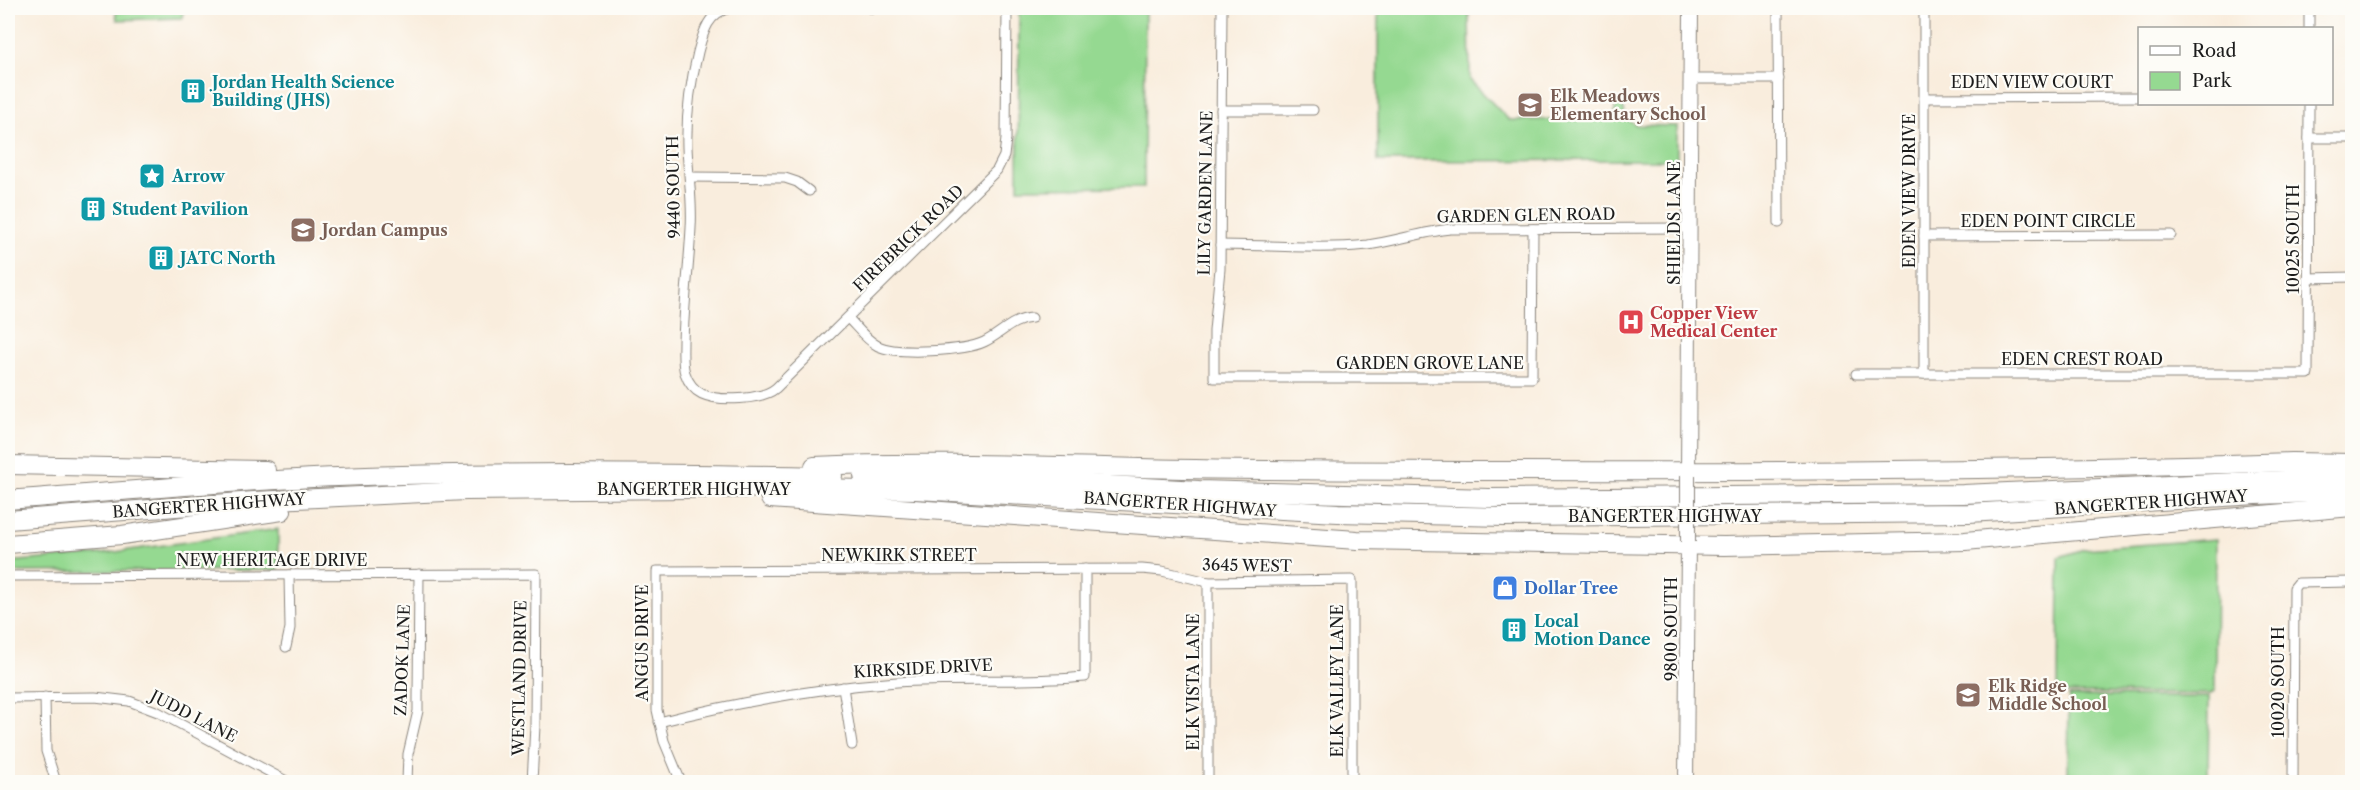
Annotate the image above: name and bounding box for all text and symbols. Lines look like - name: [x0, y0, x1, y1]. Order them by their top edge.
- legend: [2138, 27, 2333, 105]
- text: Road: [2192, 40, 2237, 62]
- text: Park: [2192, 70, 2233, 92]
- place label: Jordan Health Science Building (JHS): [209, 72, 395, 110]
- street label: EDEN VIEW COURT: [1951, 72, 2113, 92]
- building icon: Jordan Health Science Building (JHS): [178, 76, 208, 106]
- place label: Elk Meadows Elementary School: [1550, 86, 1706, 124]
- school or university icon: Elk Meadows Elementary School: [1515, 90, 1545, 120]
- street label: LILY GARDEN LANE: [1194, 110, 1216, 276]
- street label: EDEN VIEW DRIVE: [1899, 114, 1919, 268]
- street label: 9440 SOUTH: [662, 135, 684, 239]
- place icon: Arrow: [137, 161, 167, 191]
- street label: SHIELDS LANE: [1664, 161, 1684, 285]
- place label: Arrow: [171, 166, 226, 186]
- street label: FIREBRICK ROAD: [849, 180, 967, 296]
- street label: 10025 SOUTH: [2283, 184, 2303, 294]
- building icon: Student Pavilion: [78, 194, 108, 224]
- place label: Student Pavilion: [112, 199, 248, 219]
- street label: GARDEN GLEN ROAD: [1437, 203, 1615, 227]
- street label: EDEN POINT CIRCLE: [1961, 211, 2135, 231]
- school or university icon: Jordan Campus: [288, 215, 318, 245]
- place label: Jordan Campus: [319, 220, 448, 240]
- building icon: JATC North: [146, 243, 176, 273]
- place label: JATC North: [177, 248, 276, 268]
- place label: Copper View Medical Center: [1650, 303, 1778, 341]
- hospital icon: Copper View Medical Center: [1616, 307, 1646, 337]
- street label: EDEN CREST ROAD: [2001, 349, 2163, 369]
- street label: GARDEN GROVE LANE: [1336, 353, 1524, 373]
- street label: BANGERTER HIGHWAY: [597, 479, 792, 499]
- street label: BANGERTER HIGHWAY: [2054, 485, 2249, 519]
- street label: BANGERTER HIGHWAY: [1083, 487, 1278, 521]
- street label: BANGERTER HIGHWAY: [112, 488, 307, 522]
- street label: BANGERTER HIGHWAY: [1568, 506, 1763, 526]
- street label: NEWKIRK STREET: [821, 545, 977, 565]
- street label: NEW HERITAGE DRIVE: [176, 550, 368, 570]
- street label: 3645 WEST: [1202, 554, 1292, 576]
- shop icon: Dollar Tree: [1490, 573, 1520, 603]
- street label: 9800 SOUTH: [1661, 577, 1681, 681]
- place label: Dollar Tree: [1524, 578, 1619, 598]
- street label: ANGUS DRIVE: [632, 584, 652, 703]
- street label: WESTLAND DRIVE: [508, 600, 530, 757]
- street label: ZADOK LANE: [390, 604, 414, 716]
- street label: ELK VALLEY LANE: [1327, 605, 1347, 757]
- place label: Local Motion Dance: [1534, 611, 1651, 649]
- street label: ELK VISTA LANE: [1183, 613, 1203, 751]
- building icon: Local Motion Dance: [1499, 615, 1529, 645]
- street label: 10020 SOUTH: [2268, 626, 2288, 738]
- street label: KIRKSIDE DRIVE: [853, 654, 993, 682]
- place label: Elk Ridge Middle School: [1988, 676, 2108, 714]
- school or university icon: Elk Ridge Middle School: [1953, 680, 1983, 710]
- street label: JUDD LANE: [145, 684, 241, 746]

